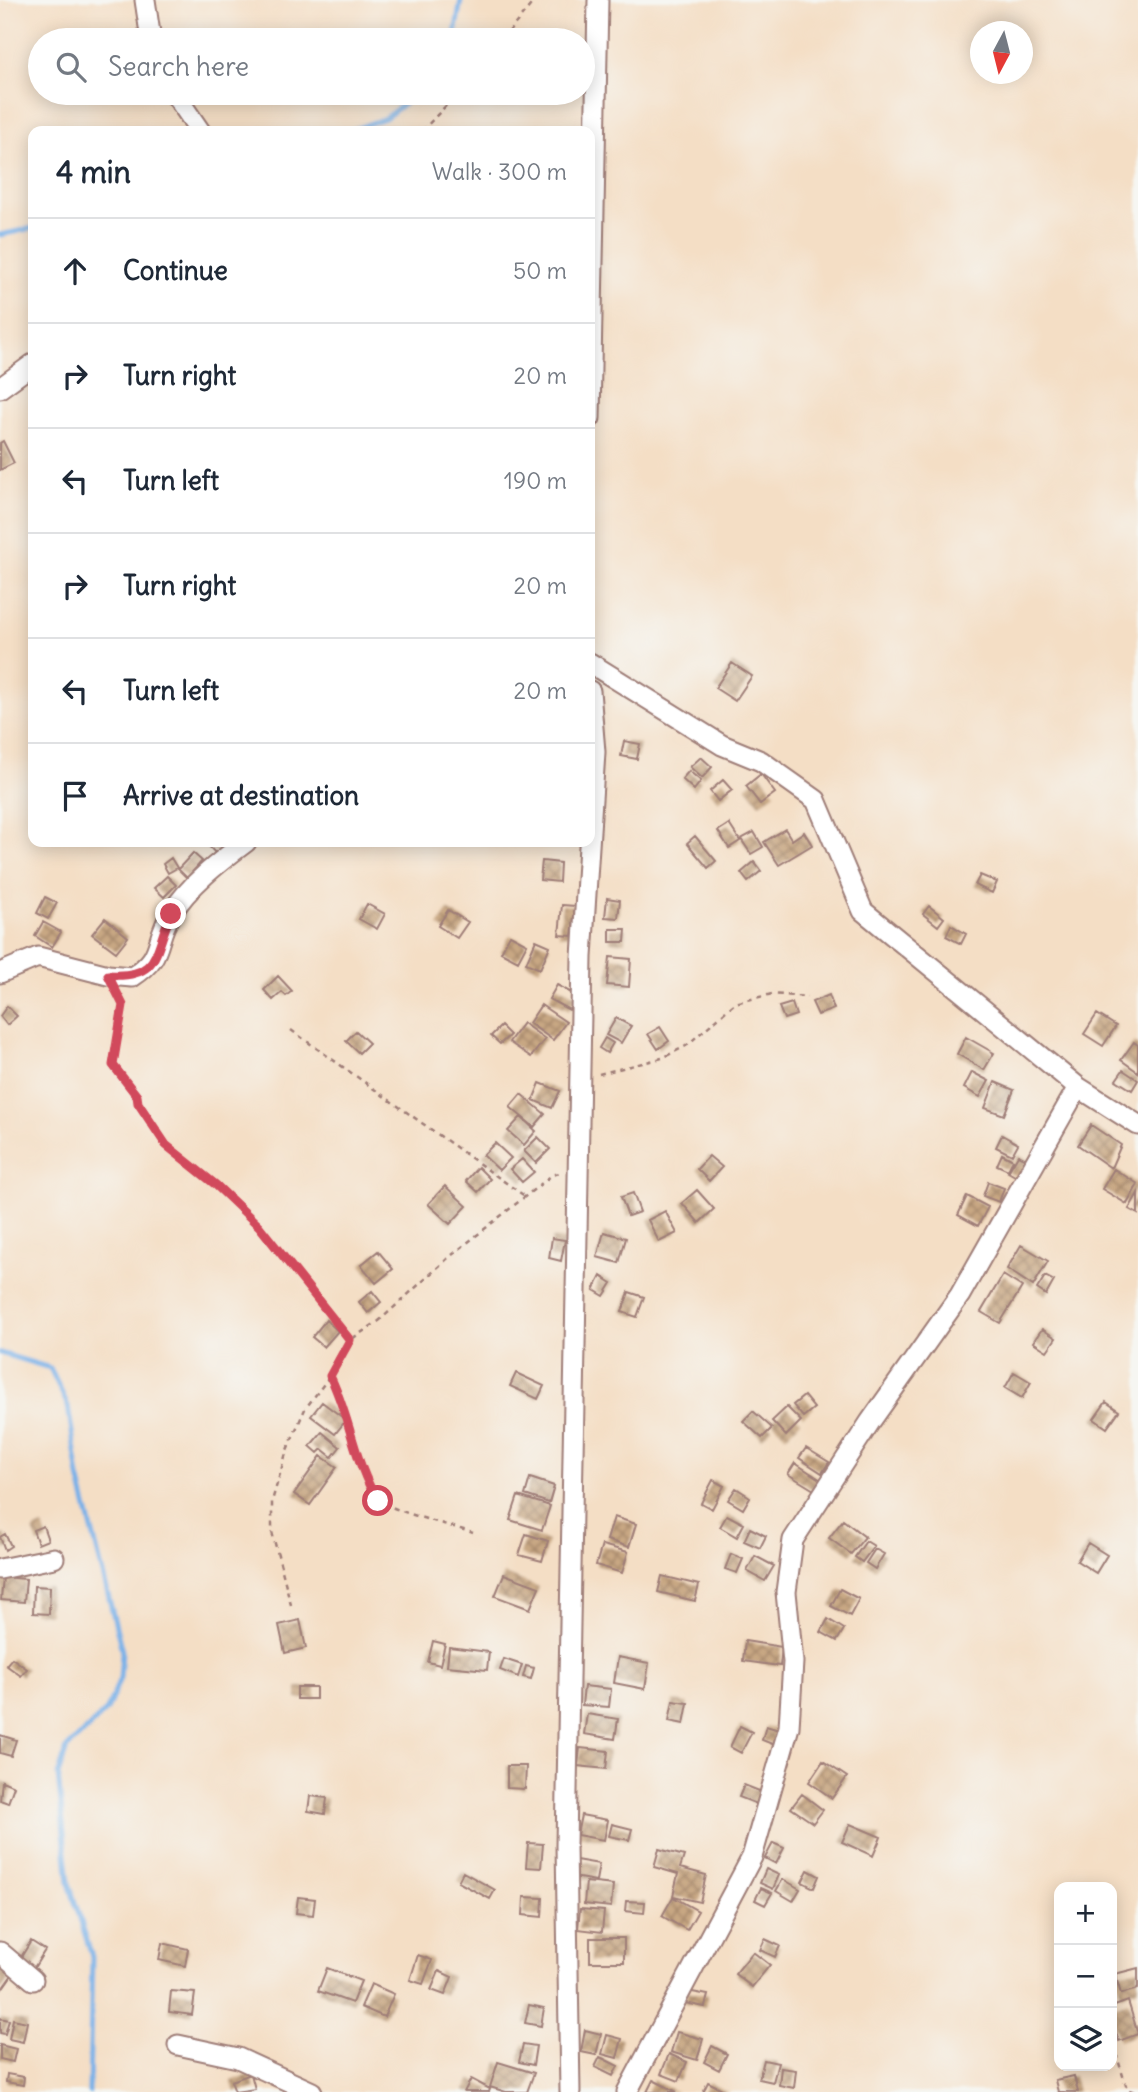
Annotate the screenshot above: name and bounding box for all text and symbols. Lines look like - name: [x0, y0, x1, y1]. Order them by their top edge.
- north arrow: [970, 21, 1033, 84]
- search box: [28, 28, 595, 105]
- icon: search: [52, 48, 90, 86]
- text: Search here: [108, 50, 249, 83]
- text: 4 min: [56, 153, 131, 191]
- text: Walk · 300 m: [432, 157, 567, 186]
- icon: ahead: [56, 252, 94, 290]
- text: Continue: [123, 254, 228, 287]
- text: 50 m: [513, 256, 567, 285]
- icon: right: [56, 357, 94, 395]
- text: Turn right: [123, 359, 236, 392]
- text: 20 m: [514, 361, 567, 390]
- icon: left: [56, 462, 94, 500]
- text: Turn left: [123, 464, 219, 497]
- text: 190 m: [504, 466, 567, 495]
- icon: right: [56, 567, 94, 605]
- text: Turn right: [123, 569, 236, 602]
- text: 20 m: [514, 571, 567, 600]
- icon: left: [56, 672, 94, 710]
- text: Turn left: [123, 674, 219, 707]
- text: 20 m: [514, 676, 567, 705]
- icon: arrive: [56, 777, 94, 815]
- text: Arrive at destination: [123, 779, 359, 812]
- route end: [155, 898, 186, 929]
- route start: [362, 1485, 393, 1516]
- map controls: [1054, 1882, 1117, 2071]
- button: +: [1054, 1882, 1117, 1945]
- button: −: [1054, 1945, 1117, 2008]
- button: layers: [1054, 2008, 1117, 2071]

